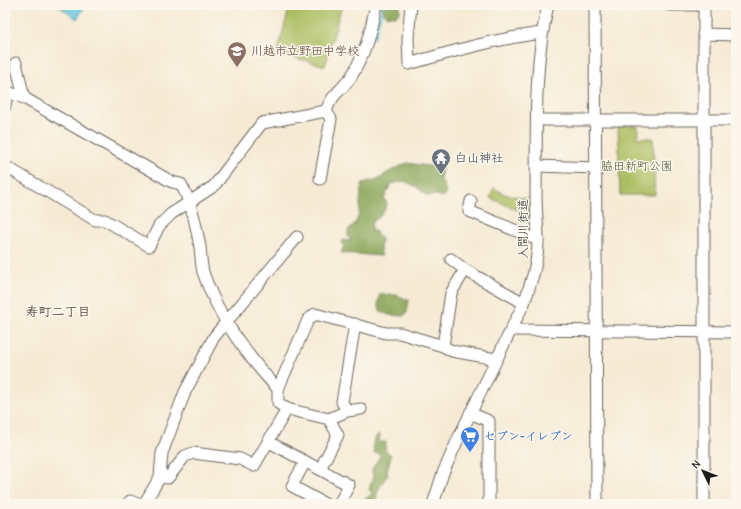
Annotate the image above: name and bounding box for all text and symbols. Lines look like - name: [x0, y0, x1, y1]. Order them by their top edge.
- school or university icon: 川越市立野田中学校: [226, 40, 248, 68]
- place label: 川越市立野田中学校: [251, 44, 359, 58]
- temple icon: 白山神社: [430, 147, 452, 175]
- place label: 白山神社: [455, 151, 503, 165]
- park label: 脇田新町公園: [601, 159, 673, 173]
- street label: 入間川街道: [516, 199, 530, 259]
- district label: 寿町二丁目: [25, 304, 91, 319]
- supermarket icon: セブン-イレブン: [459, 425, 481, 453]
- place label: セブン-イレブン: [484, 429, 573, 443]
- north arrow: [683, 451, 723, 491]
- text: N: [689, 457, 703, 472]

